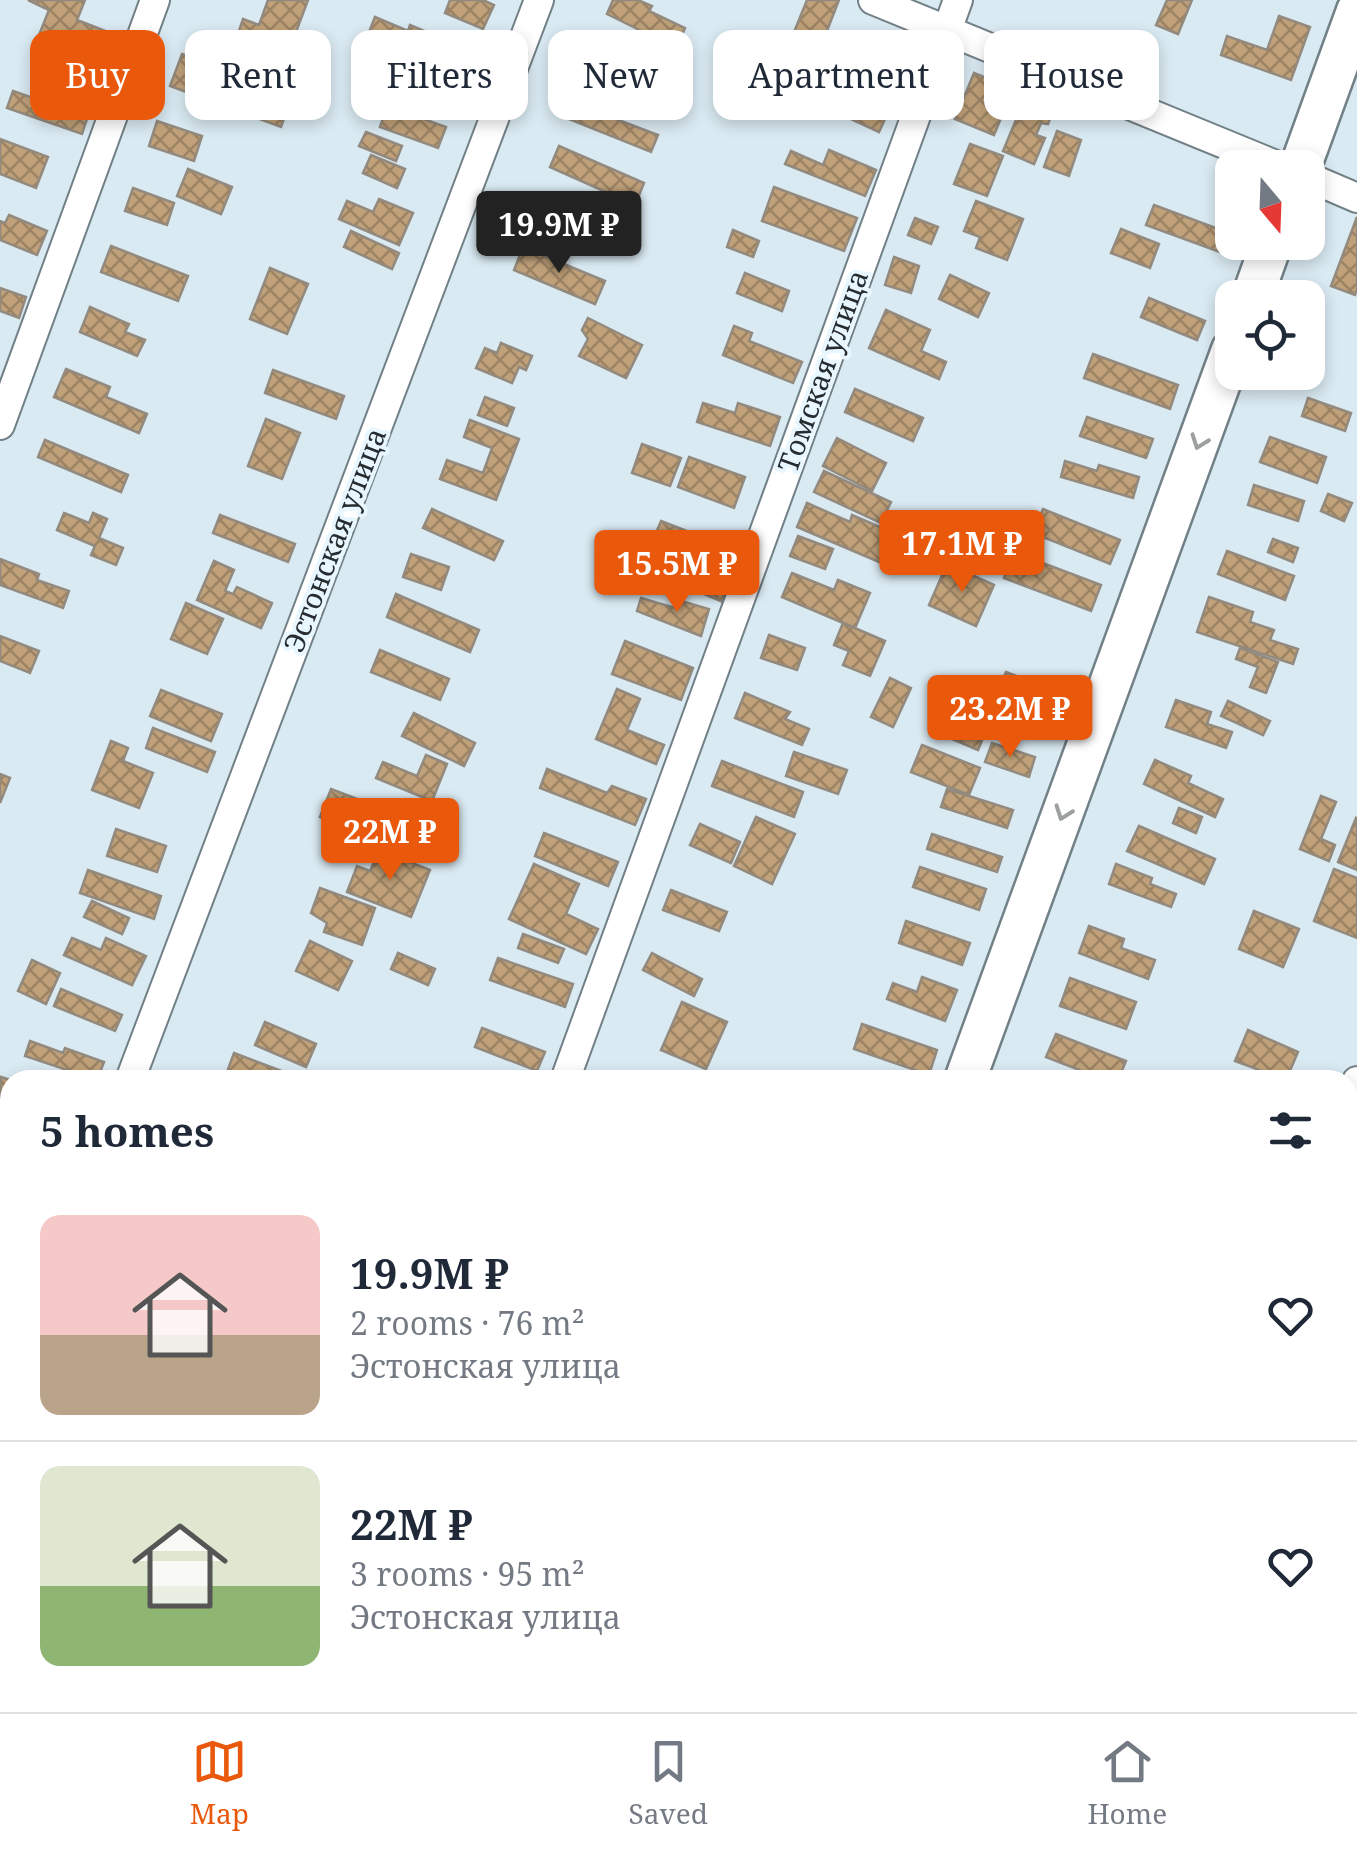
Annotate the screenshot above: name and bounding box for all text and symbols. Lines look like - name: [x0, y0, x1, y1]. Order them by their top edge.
- chip: Buy: [30, 30, 165, 120]
- chip: Rent: [185, 30, 331, 120]
- chip: Filters: [351, 30, 528, 120]
- chip: New: [548, 30, 693, 120]
- chip: Apartment: [713, 30, 964, 120]
- chip: House: [984, 30, 1159, 120]
- north arrow: [1215, 150, 1325, 260]
- map controls: [1215, 150, 1325, 390]
- pin: 19.9M ₽: [467, 191, 651, 276]
- text: 19.9M ₽: [498, 202, 620, 245]
- street label: Томская улица: [768, 264, 876, 477]
- button: locate: [1215, 280, 1325, 390]
- street label: Эстонская улица: [274, 422, 394, 657]
- one-way arrow: [1190, 432, 1211, 449]
- pin: 17.1M ₽: [870, 510, 1054, 595]
- text: 17.1M ₽: [901, 521, 1023, 564]
- pin: 15.5M ₽: [585, 530, 769, 615]
- text: 15.5M ₽: [616, 541, 738, 584]
- pin: 23.2M ₽: [918, 675, 1102, 760]
- text: 23.2M ₽: [949, 686, 1071, 729]
- pin: 22M ₽: [320, 798, 460, 883]
- one-way arrow: [1054, 803, 1075, 820]
- text: 22M ₽: [343, 809, 437, 852]
- text: 5 homes: [40, 1102, 214, 1159]
- icon: filters: [1263, 1103, 1318, 1158]
- text: 19.9M ₽: [350, 1244, 509, 1301]
- icon: home: [120, 1255, 240, 1375]
- icon: heart: [1263, 1288, 1318, 1343]
- text: 2 rooms · 76 m²: [350, 1301, 585, 1344]
- text: Эстонская улица: [350, 1344, 621, 1387]
- text: 22M ₽: [350, 1495, 473, 1552]
- icon: home: [120, 1506, 240, 1626]
- icon: heart: [1263, 1539, 1318, 1594]
- text: 3 rooms · 95 m²: [350, 1552, 585, 1595]
- text: Эстонская улица: [350, 1595, 621, 1638]
- tab: Map: [190, 1734, 249, 1832]
- tab: Saved: [629, 1734, 708, 1832]
- tab: Home: [1087, 1734, 1167, 1832]

